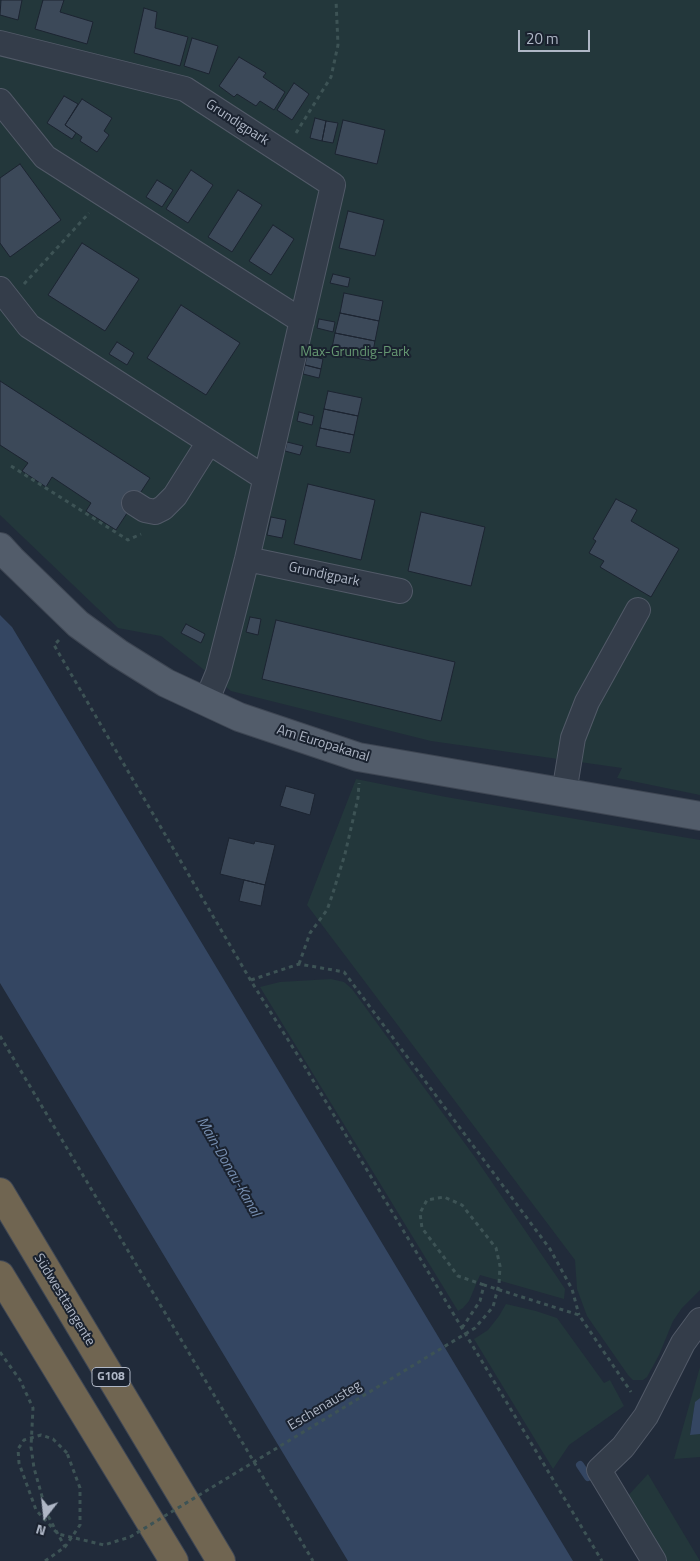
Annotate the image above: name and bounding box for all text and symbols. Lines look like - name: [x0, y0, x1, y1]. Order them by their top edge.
- scale bar: [520, 20, 592, 52]
- text: 20 m: [526, 27, 559, 50]
- street label: Grundigpark: [202, 96, 272, 150]
- park label: Max-Grundig-Park: [300, 345, 410, 361]
- street label: Grundigpark: [287, 559, 361, 591]
- street label: Am Europakanal: [275, 722, 371, 766]
- water label: Main-Donau-Kanal: [192, 1114, 264, 1220]
- street label: Südwesttangente: [30, 1251, 98, 1349]
- road number: G108: [92, 1368, 130, 1386]
- street label: Eschenausteg: [285, 1378, 365, 1434]
- north arrow: [20, 1491, 70, 1541]
- text: N: [33, 1519, 48, 1542]

